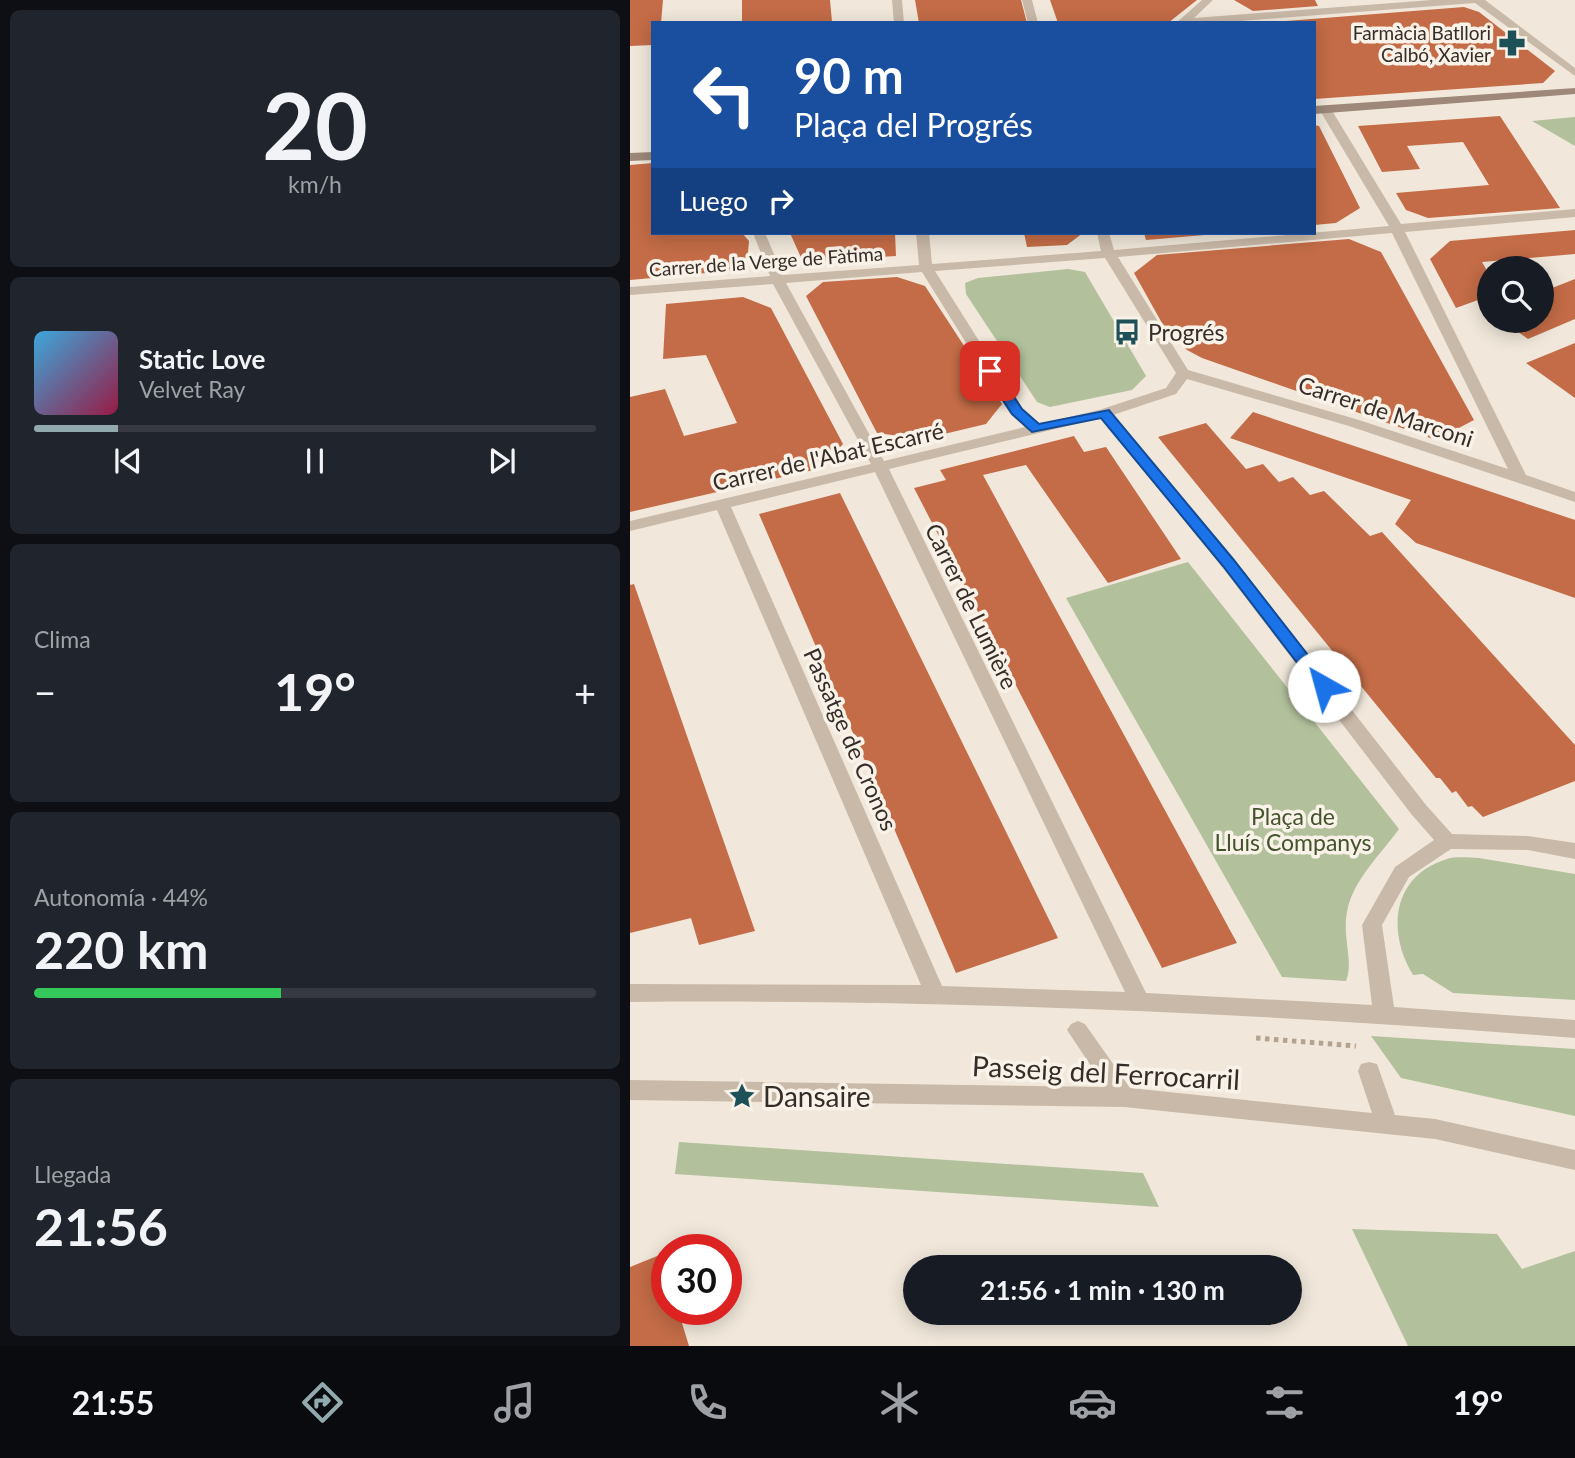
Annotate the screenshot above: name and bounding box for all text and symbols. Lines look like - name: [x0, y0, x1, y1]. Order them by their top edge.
- place label: Farmàcia Batllori Calbó, Xavier: [1353, 21, 1491, 66]
- pharmacy icon: Farmàcia Batllori Calbó, Xavier: [1497, 28, 1527, 58]
- text: 90 m: [794, 46, 904, 104]
- icon: left: [679, 49, 770, 140]
- text: 20: [262, 70, 368, 179]
- text: Plaça del Progrés: [794, 105, 1033, 144]
- text: km/h: [288, 170, 342, 198]
- icon: right: [762, 182, 800, 220]
- text: Luego: [679, 185, 748, 217]
- street label: Carrer de la Verge de Fàtima: [648, 241, 884, 281]
- map controls: [1477, 256, 1554, 333]
- button: search: [1477, 256, 1554, 333]
- bus stop icon: Progrés: [1112, 317, 1142, 347]
- place label: Progrés: [1148, 318, 1224, 346]
- pin: [960, 341, 1020, 401]
- text: Static Love: [139, 343, 266, 375]
- icon: arrive: [971, 352, 1009, 390]
- street label: Carrer de Marconi: [1295, 369, 1477, 453]
- text: Velvet Ray: [139, 375, 245, 403]
- street label: Carrer de l'Abat Escarré: [710, 416, 946, 496]
- icon: previous: [109, 442, 147, 480]
- icon: pause: [296, 442, 334, 480]
- icon: next: [483, 442, 521, 480]
- street label: Carrer de Lumière: [920, 519, 1024, 693]
- text: Clima: [34, 625, 91, 653]
- street label: Passatge de Cronos: [798, 643, 904, 835]
- position arrow: [1287, 649, 1361, 723]
- text: 19°: [274, 660, 356, 722]
- text: −: [34, 669, 56, 715]
- text: +: [574, 669, 596, 715]
- park label: Plaça de Lluís Companys: [1215, 802, 1372, 856]
- text: Autonomía · 44%: [34, 883, 208, 911]
- text: 220 km: [34, 918, 208, 980]
- street label: Passeig del Ferrocarril: [971, 1048, 1241, 1096]
- place label: Dansaire: [763, 1079, 871, 1113]
- place icon: Dansaire: [727, 1081, 757, 1111]
- text: Llegada: [34, 1160, 111, 1188]
- text: 21:56: [34, 1195, 168, 1257]
- speed limit sign: 30: [651, 1234, 742, 1325]
- text: 21:56 · 1 min · 130 m: [980, 1274, 1225, 1306]
- icon: directions: [298, 1378, 347, 1427]
- icon: music: [490, 1378, 539, 1427]
- icon: phone: [683, 1378, 732, 1427]
- icon: climate: [875, 1378, 924, 1427]
- icon: car: [1068, 1378, 1117, 1427]
- icon: filters: [1260, 1378, 1309, 1427]
- text: 21:55: [72, 1383, 154, 1422]
- text: 19°: [1453, 1383, 1503, 1422]

